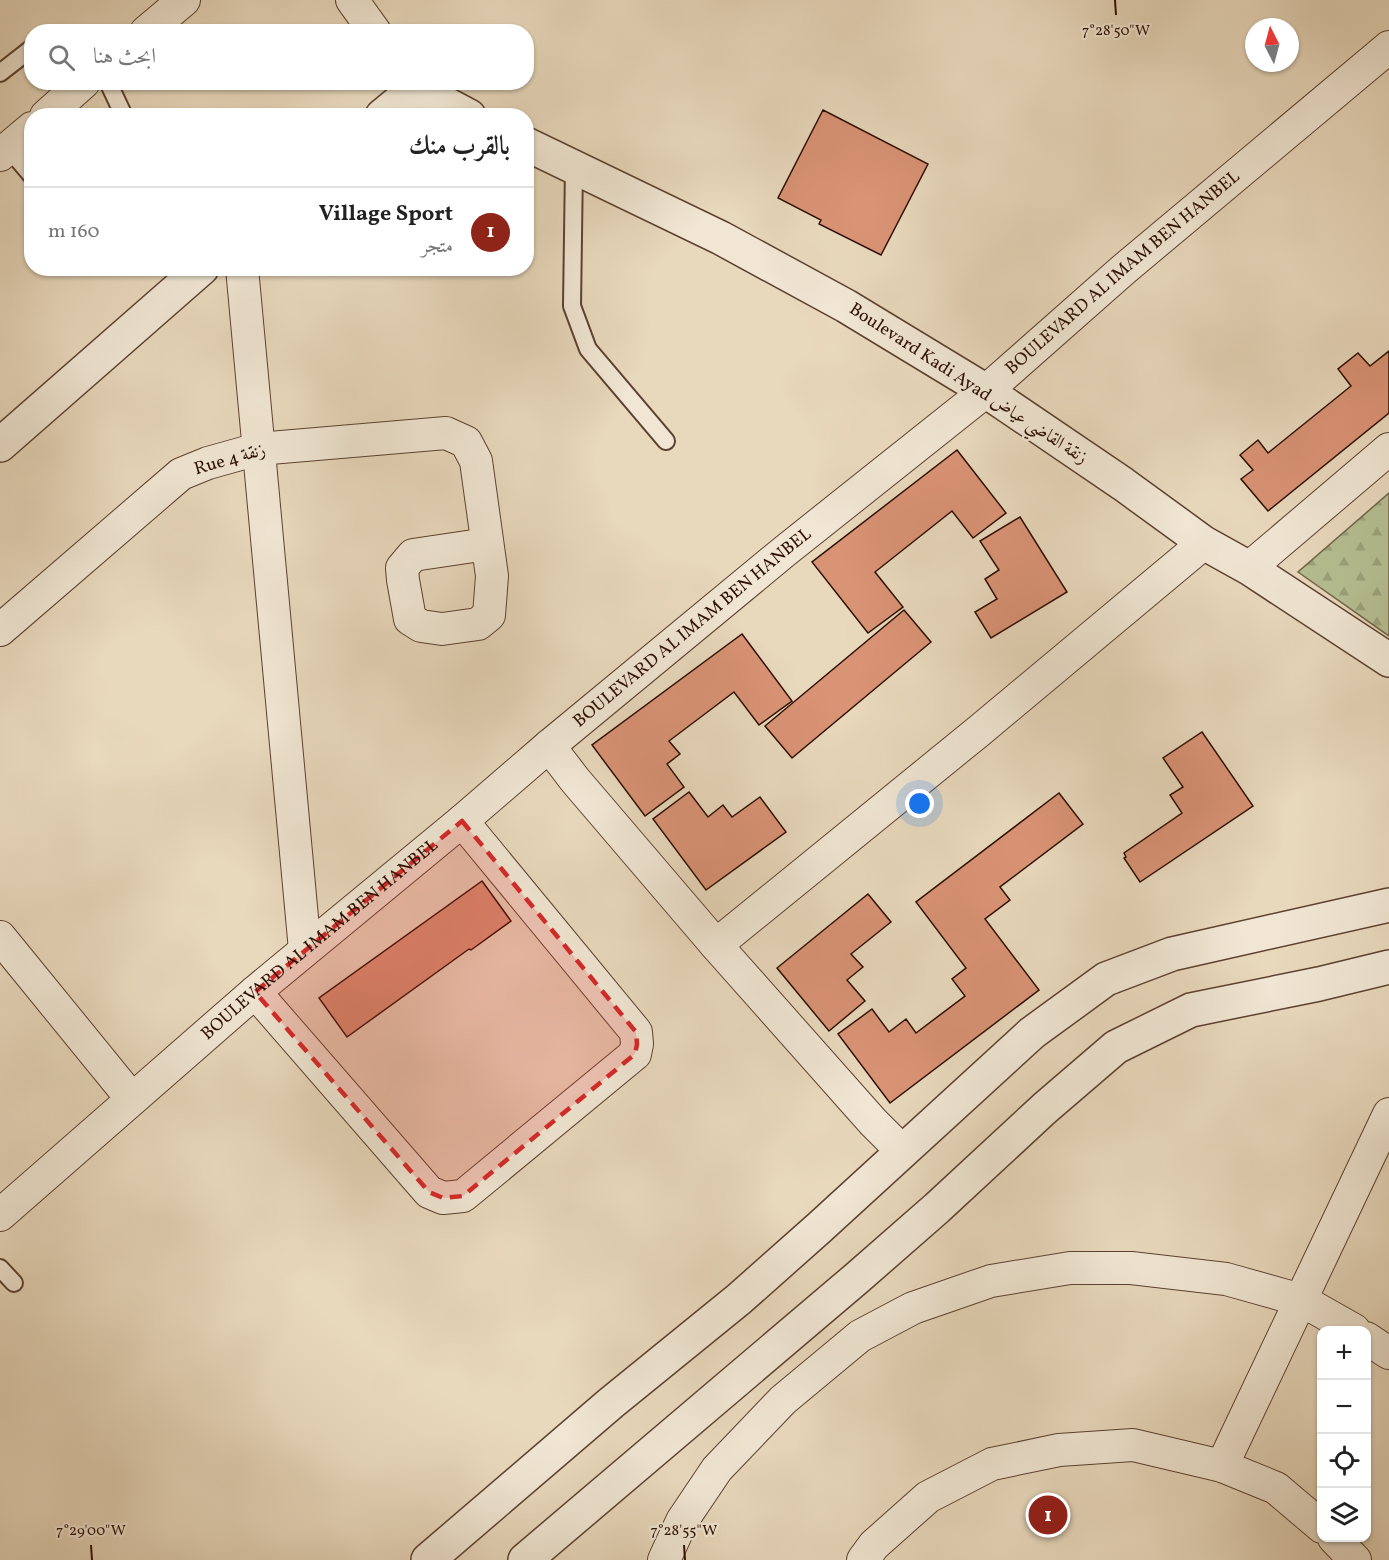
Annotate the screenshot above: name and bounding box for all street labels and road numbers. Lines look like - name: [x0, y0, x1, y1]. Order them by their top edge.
- street label: BOULEVARD AL IMAM BEN HANBEL: [1000, 165, 1245, 381]
- street label: Boulevard Kadi Ayad زنقة القاضي عياض: [842, 297, 1092, 473]
- street label: Rue 4 زنقة: [191, 438, 269, 482]
- street label: BOULEVARD AL IMAM BEN HANBEL: [568, 522, 817, 733]
- street label: BOULEVARD AL IMAM BEN HANBEL: [196, 833, 444, 1046]

